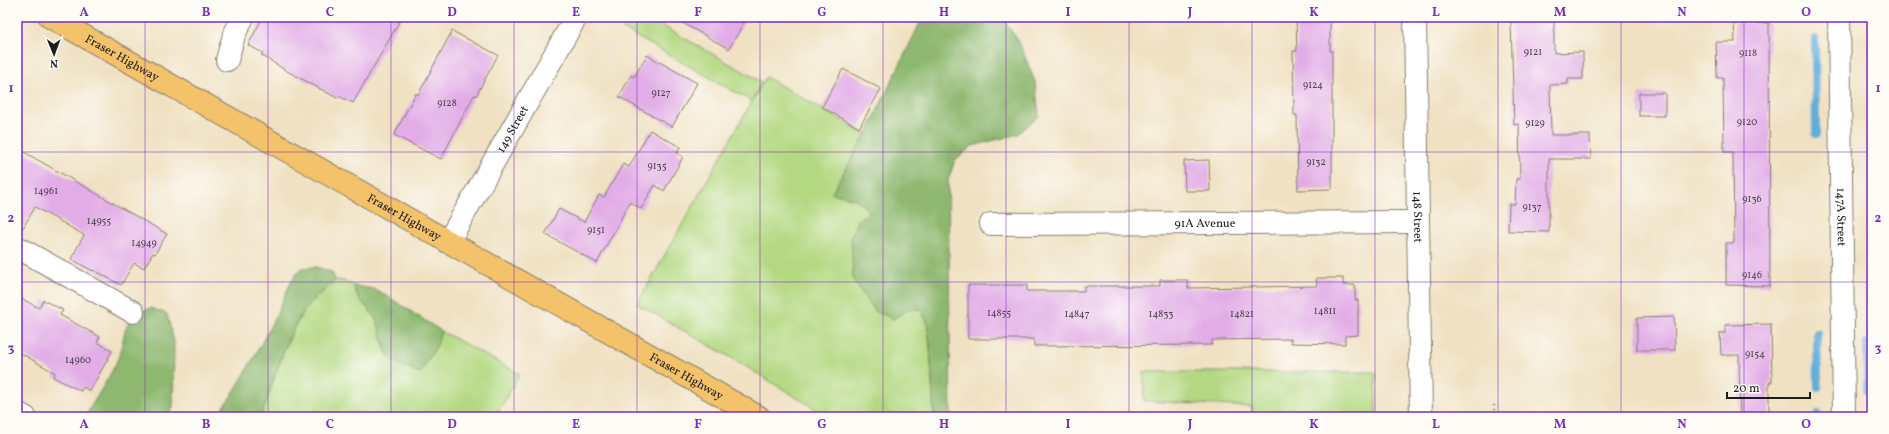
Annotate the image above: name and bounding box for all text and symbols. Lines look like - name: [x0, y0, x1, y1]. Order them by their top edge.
- text: A: [79, 4, 89, 22]
- text: B: [202, 4, 211, 22]
- text: C: [326, 4, 334, 22]
- text: D: [447, 4, 457, 22]
- text: E: [572, 4, 580, 22]
- text: F: [694, 4, 702, 22]
- text: G: [817, 4, 827, 22]
- text: H: [939, 4, 949, 22]
- text: I: [1066, 4, 1071, 22]
- text: J: [1187, 4, 1193, 22]
- text: K: [1309, 4, 1319, 22]
- text: L: [1432, 4, 1440, 22]
- text: M: [1554, 4, 1567, 22]
- text: N: [1677, 4, 1687, 22]
- text: O: [1801, 4, 1811, 22]
- street label: Fraser Highway: [82, 31, 162, 86]
- north arrow: [34, 34, 74, 74]
- house number: 9121: [1524, 45, 1542, 59]
- house number: 9118: [1739, 46, 1757, 60]
- text: N: [50, 55, 58, 70]
- house number: 9124: [1303, 78, 1323, 92]
- text: 1: [8, 80, 14, 98]
- text: 1: [1875, 80, 1881, 98]
- house number: 9127: [651, 86, 671, 100]
- house number: 9128: [437, 96, 457, 110]
- street label: 149 Street: [493, 103, 533, 156]
- house number: 9120: [1737, 115, 1757, 129]
- house number: 9129: [1525, 116, 1545, 130]
- house number: 9132: [1306, 155, 1326, 169]
- house number: 9135: [647, 159, 667, 173]
- house number: 14961: [34, 184, 58, 198]
- street label: 147A Street: [1832, 187, 1849, 247]
- street label: Fraser Highway: [364, 191, 444, 245]
- street label: 148 Street: [1409, 191, 1425, 243]
- house number: 9136: [1742, 192, 1762, 206]
- house number: 9137: [1522, 200, 1542, 214]
- text: 2: [8, 210, 15, 228]
- text: 2: [1875, 210, 1882, 228]
- house number: 14955: [87, 214, 111, 228]
- street label: 91A Avenue: [1174, 216, 1236, 232]
- house number: 9151: [587, 223, 605, 237]
- house number: 14949: [131, 236, 157, 250]
- house number: 9146: [1742, 268, 1762, 282]
- house number: 14811: [1314, 304, 1336, 318]
- house number: 14855: [987, 306, 1011, 320]
- house number: 14847: [1064, 307, 1090, 321]
- house number: 14833: [1149, 307, 1173, 321]
- house number: 14821: [1230, 307, 1254, 321]
- text: 3: [8, 340, 15, 358]
- text: 3: [1875, 340, 1882, 358]
- house number: 9154: [1745, 347, 1765, 361]
- street label: Fraser Highway: [646, 350, 727, 405]
- house number: 14960: [65, 353, 91, 367]
- scale bar: [1727, 374, 1810, 400]
- text: 20 m: [1733, 381, 1760, 397]
- text: A: [79, 416, 89, 434]
- text: B: [202, 416, 211, 434]
- text: C: [326, 416, 334, 434]
- text: D: [447, 416, 457, 434]
- text: E: [572, 416, 580, 434]
- text: F: [694, 416, 702, 434]
- text: G: [817, 416, 827, 434]
- text: H: [939, 416, 949, 434]
- text: I: [1066, 416, 1071, 434]
- text: J: [1187, 416, 1193, 434]
- text: K: [1309, 416, 1319, 434]
- text: L: [1432, 416, 1440, 434]
- text: M: [1554, 416, 1567, 434]
- text: N: [1677, 416, 1687, 434]
- text: O: [1801, 416, 1811, 434]

